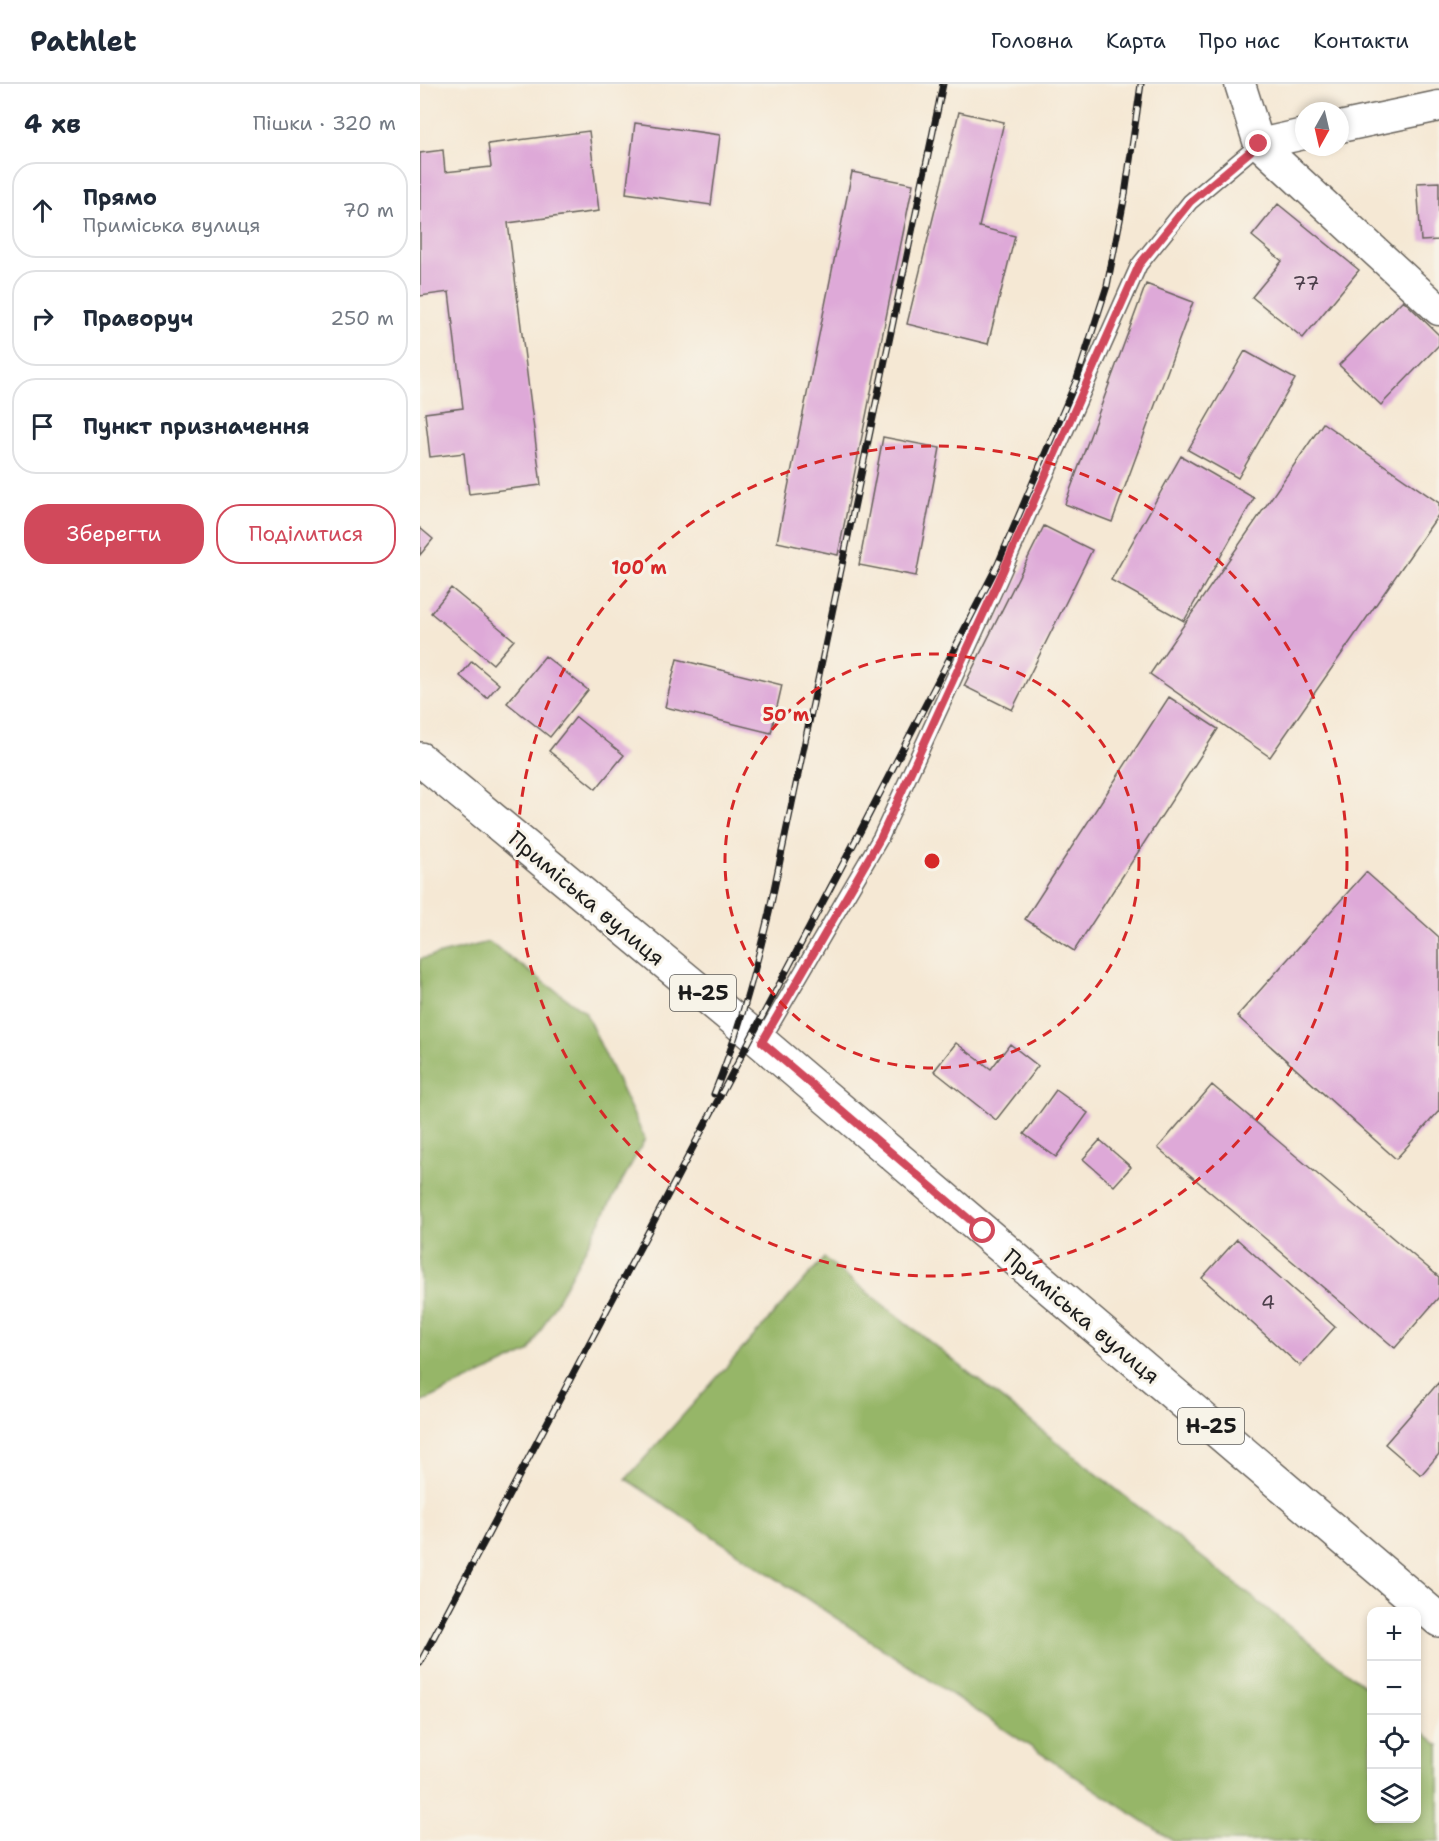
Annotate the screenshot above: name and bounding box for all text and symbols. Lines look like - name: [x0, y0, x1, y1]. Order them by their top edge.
- text: Pathlet: [30, 22, 137, 60]
- text: Головна: [991, 27, 1073, 55]
- text: Карта: [1106, 27, 1166, 55]
- text: Про нас: [1199, 27, 1280, 55]
- text: Контакти: [1313, 27, 1409, 55]
- north arrow: [1295, 102, 1349, 156]
- text: 4 хв: [24, 106, 81, 141]
- text: Пішки · 320 m: [253, 110, 396, 136]
- route end: [1245, 130, 1271, 156]
- text: Прямо: [83, 183, 157, 212]
- icon: ahead: [26, 194, 59, 227]
- text: 70 m: [342, 197, 394, 223]
- text: Приміська вулиця: [83, 212, 261, 238]
- house number: 77: [1293, 270, 1319, 296]
- icon: right: [26, 302, 59, 335]
- text: Праворуч: [83, 304, 193, 333]
- text: 250 m: [330, 305, 394, 331]
- icon: arrive: [26, 410, 59, 443]
- text: Пункт призначення: [83, 412, 310, 441]
- button: Зберегти: [24, 504, 204, 564]
- button: Поділитися: [216, 504, 396, 564]
- text: 100 m: [611, 556, 667, 580]
- text: 50 m: [763, 703, 810, 727]
- street label: Приміська вулиця: [503, 824, 671, 972]
- centre of rings: [922, 851, 942, 871]
- road number: Н-25: [670, 975, 736, 1011]
- route start: [969, 1217, 995, 1243]
- street label: Приміська вулиця: [998, 1242, 1166, 1390]
- house number: 4: [1261, 1289, 1275, 1315]
- road number: Н-25: [1178, 1408, 1244, 1444]
- map controls: [1367, 1607, 1421, 1823]
- button: +: [1367, 1607, 1421, 1661]
- button: −: [1367, 1661, 1421, 1715]
- button: locate: [1367, 1715, 1421, 1769]
- button: layers: [1367, 1769, 1421, 1823]

